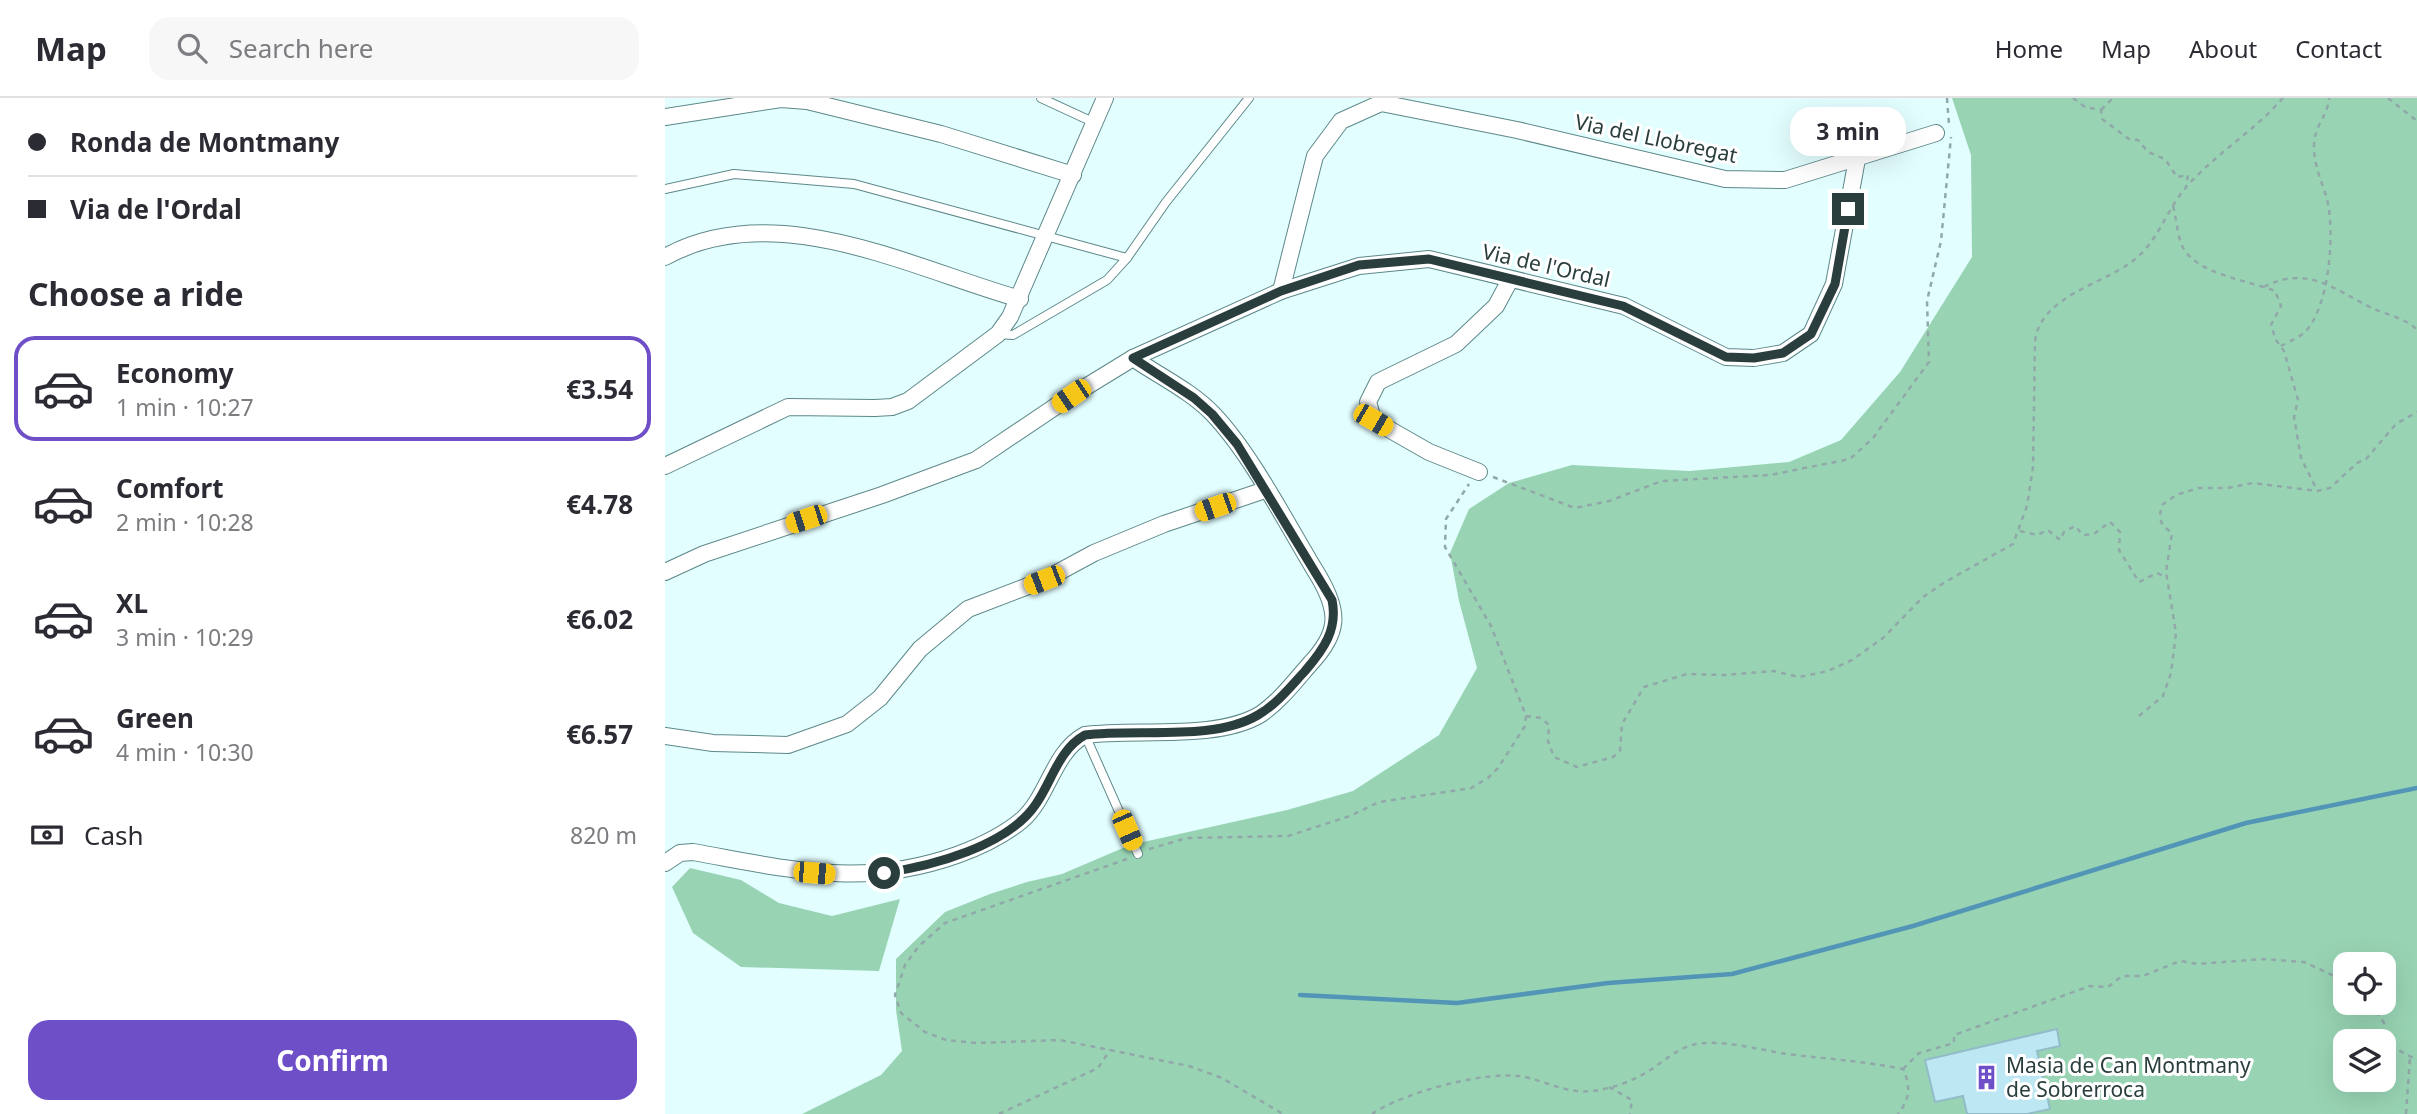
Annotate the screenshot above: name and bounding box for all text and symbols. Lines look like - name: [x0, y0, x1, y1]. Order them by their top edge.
- search box: [149, 17, 639, 80]
- text: Map: [35, 26, 107, 71]
- icon: search: [173, 29, 211, 67]
- text: Search here: [229, 30, 373, 66]
- text: Home: [1995, 32, 2063, 65]
- text: Map: [2101, 32, 2151, 65]
- text: About: [2189, 32, 2257, 65]
- text: Contact: [2295, 32, 2382, 65]
- street label: Via del Llobregat: [1572, 107, 1740, 169]
- callout: 3 min: [1790, 108, 1906, 156]
- text: 3 min: [1816, 115, 1880, 147]
- text: Ronda de Montmany: [70, 124, 339, 160]
- text: Via de l'Ordal: [70, 191, 242, 227]
- route end: [1832, 193, 1864, 225]
- street label: Via de l'Ordal: [1480, 237, 1613, 293]
- text: Choose a ride: [28, 272, 244, 315]
- text: Economy: [116, 355, 234, 391]
- icon: car: [32, 357, 95, 420]
- text: €3.54: [566, 371, 633, 407]
- car: [1048, 376, 1095, 416]
- text: 1 min · 10:27: [116, 391, 254, 423]
- car: [1350, 400, 1397, 440]
- text: Comfort: [116, 470, 224, 506]
- icon: car: [32, 472, 95, 535]
- text: €4.78: [566, 486, 633, 522]
- car: [1192, 490, 1239, 524]
- car: [783, 503, 830, 535]
- text: 2 min · 10:28: [116, 506, 254, 538]
- car: [1021, 563, 1068, 597]
- text: XL: [116, 585, 148, 621]
- icon: car: [32, 587, 95, 650]
- text: €6.02: [566, 601, 633, 637]
- text: 3 min · 10:29: [116, 621, 254, 653]
- text: Green: [116, 700, 194, 736]
- icon: car: [32, 702, 95, 765]
- text: €6.57: [566, 716, 633, 752]
- text: 4 min · 10:30: [116, 736, 254, 768]
- car: [1109, 807, 1146, 853]
- icon: cash: [28, 816, 66, 854]
- text: Cash: [84, 817, 144, 853]
- text: 820 m: [570, 819, 637, 851]
- route start: [868, 857, 900, 889]
- car: [793, 861, 836, 885]
- map controls: [2333, 952, 2396, 1092]
- button: locate: [2333, 952, 2396, 1015]
- button: Confirm: [28, 1020, 637, 1100]
- button: layers: [2333, 1029, 2396, 1092]
- place label: Masia de Can Montmany de Sobrerroca: [2006, 1051, 2251, 1103]
- building icon: Masia de Can Montmany de Sobrerroca: [1972, 1064, 2000, 1092]

